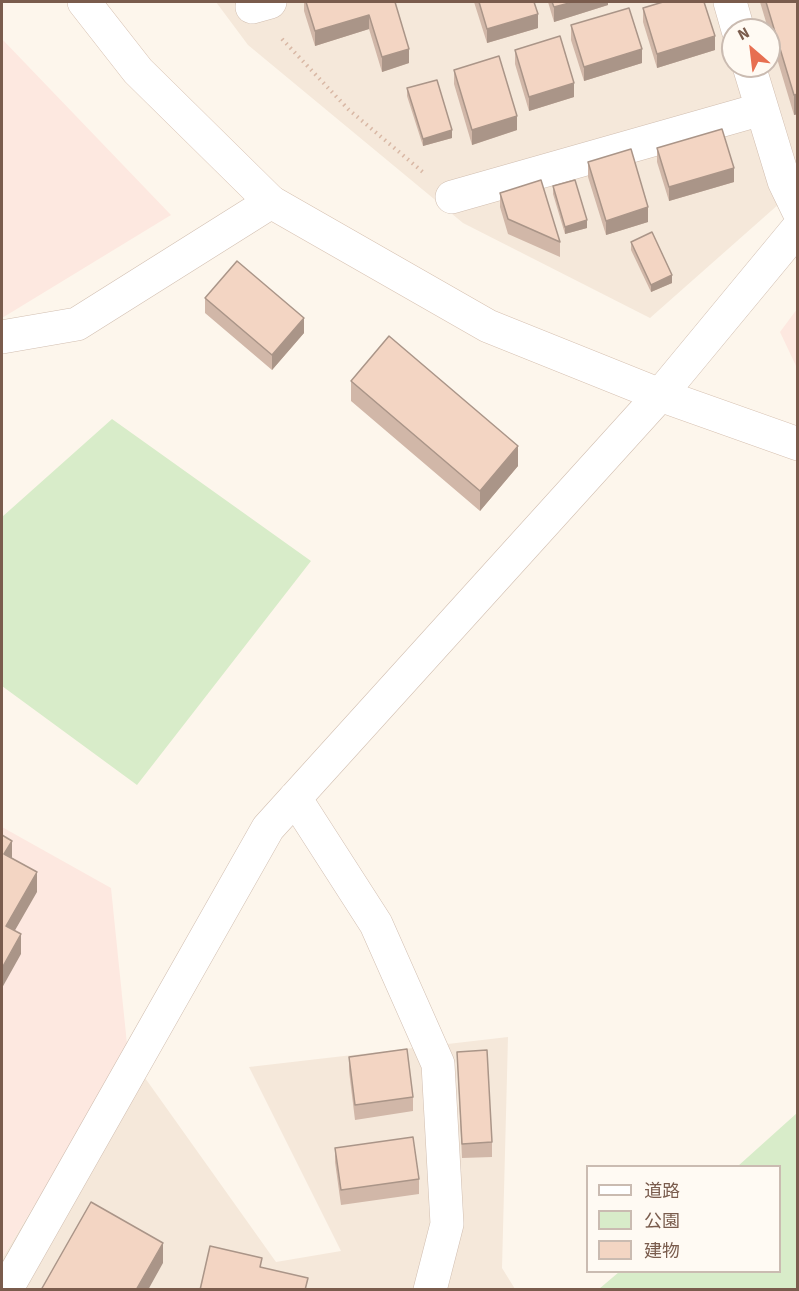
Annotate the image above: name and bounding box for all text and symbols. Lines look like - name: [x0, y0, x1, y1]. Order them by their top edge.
- north arrow: [721, 18, 781, 78]
- text: N: [734, 22, 753, 46]
- legend: [586, 1165, 781, 1273]
- text: 道路: [644, 1179, 680, 1204]
- text: 公園: [644, 1209, 680, 1234]
- text: 建物: [644, 1239, 680, 1264]

